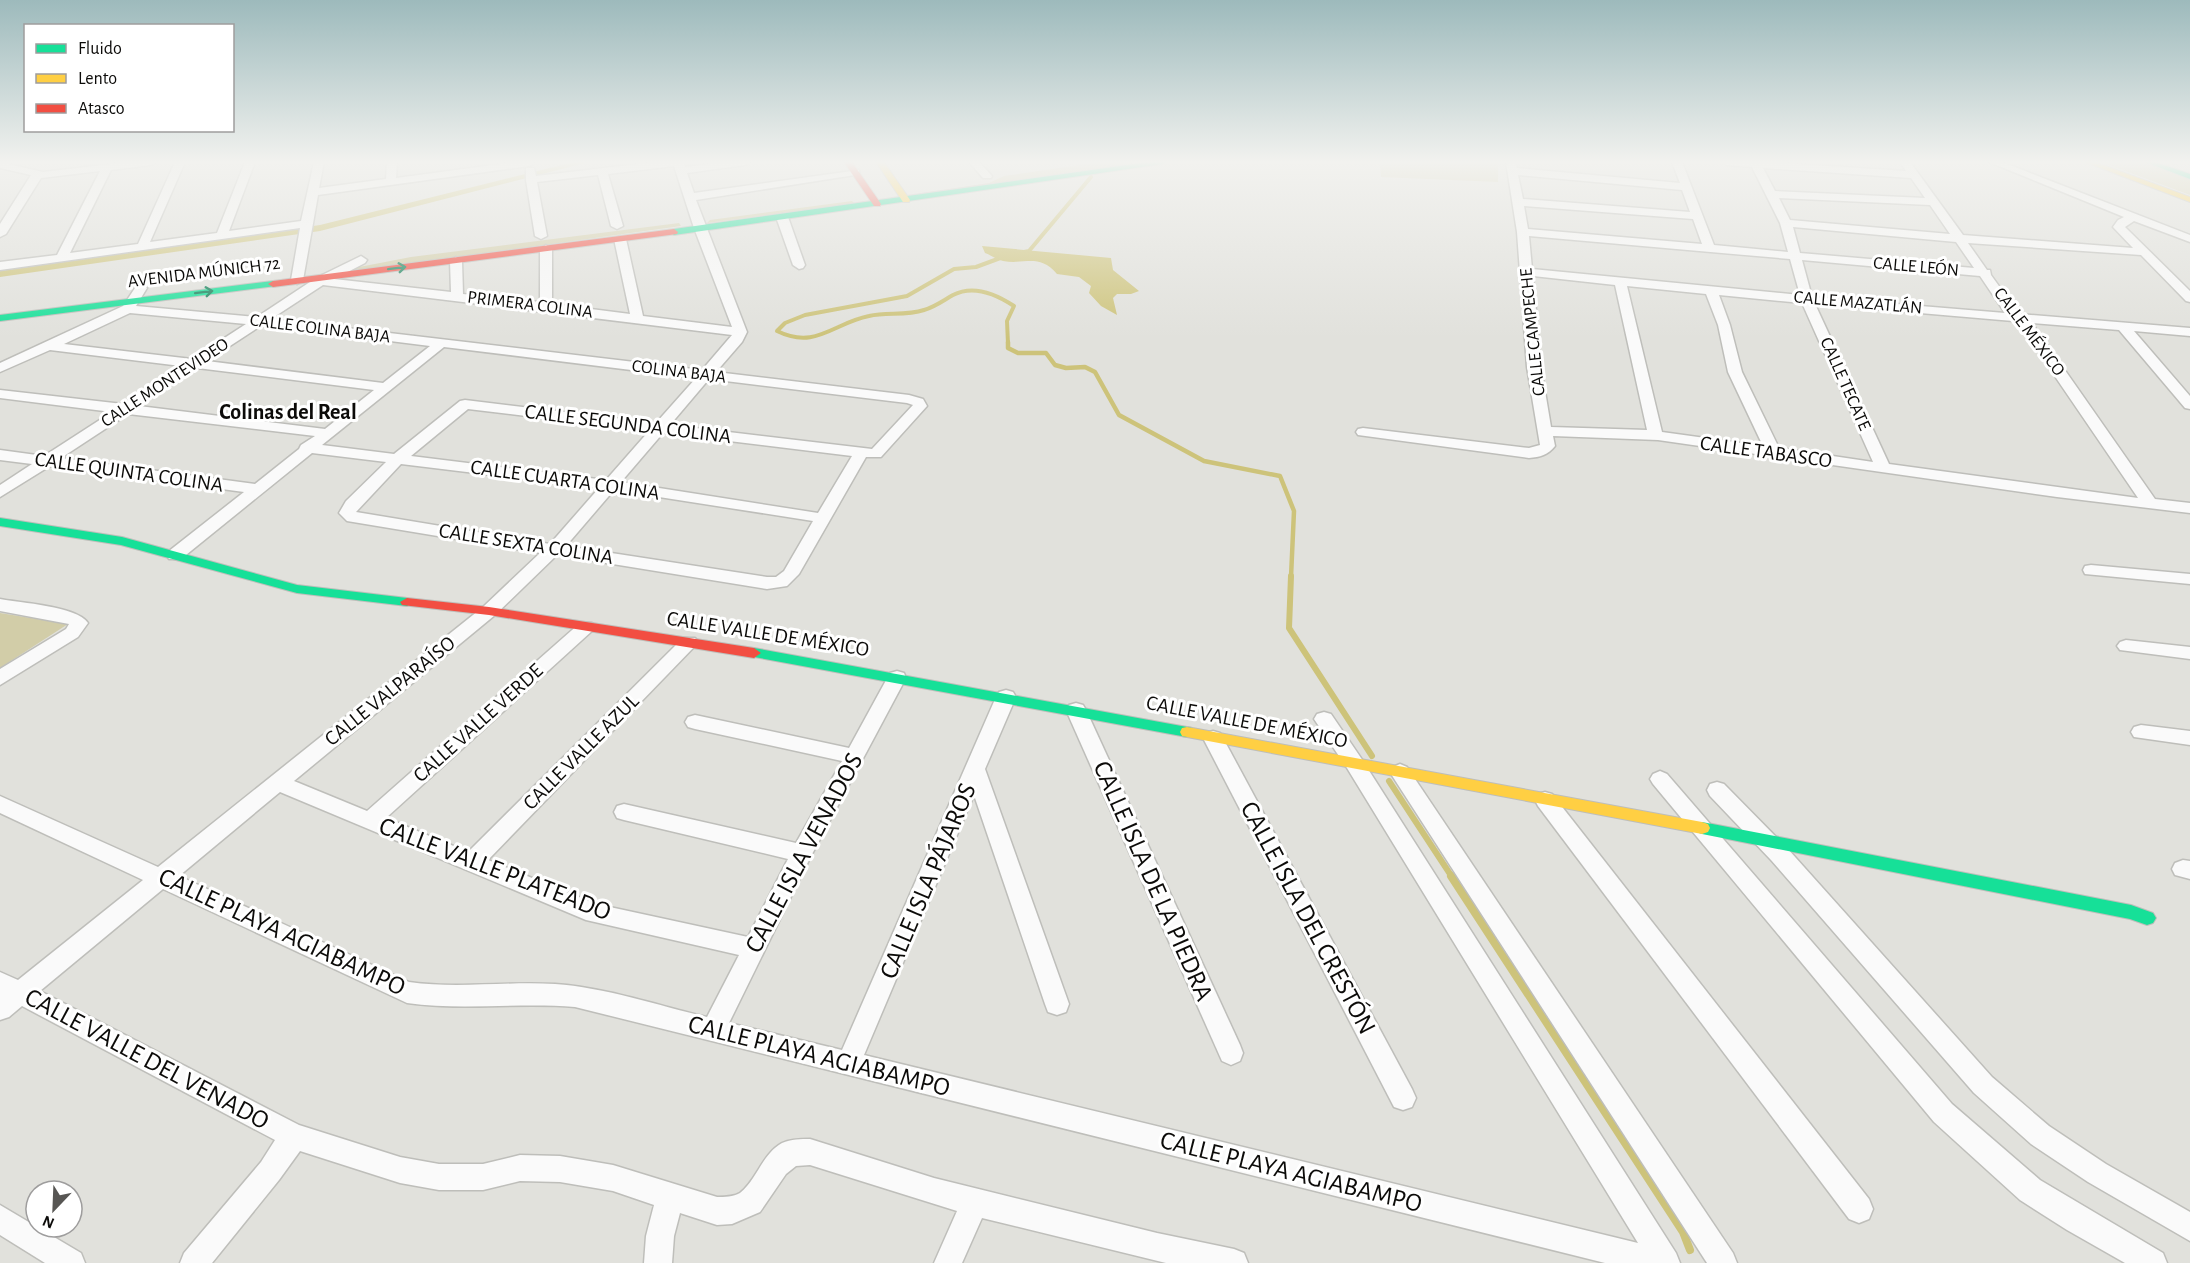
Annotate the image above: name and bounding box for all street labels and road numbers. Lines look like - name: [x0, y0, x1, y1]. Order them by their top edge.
- street label: CALLE LEÓN: [1872, 251, 1960, 280]
- street label: AVENIDA MÚNICH 72: [126, 252, 281, 291]
- street label: CALLE CAMPECHE: [1517, 267, 1549, 397]
- street label: CALLE MÉXICO: [1990, 283, 2070, 379]
- street label: CALLE MAZATLÁN: [1793, 285, 1923, 318]
- street label: PRIMERA COLINA: [466, 288, 594, 322]
- street label: CALLE COLINA BAJA: [249, 311, 392, 347]
- street label: CALLE MONTEVIDEO: [98, 335, 232, 431]
- street label: CALLE TECATE: [1816, 335, 1874, 434]
- street label: COLINA BAJA: [631, 357, 728, 387]
- street label: CALLE SEGUNDA COLINA: [524, 401, 732, 447]
- street label: CALLE TABASCO: [1699, 432, 1833, 472]
- street label: CALLE QUINTA COLINA: [33, 448, 225, 496]
- street label: CALLE CUARTA COLINA: [469, 456, 661, 504]
- street label: CALLE SEXTA COLINA: [437, 520, 615, 568]
- street label: CALLE VALLE DE MÉXICO: [665, 606, 871, 660]
- street label: CALLE VALPARAÍSO: [320, 631, 459, 750]
- street label: CALLE VALLE VERDE: [409, 660, 547, 786]
- street label: CALLE VALLE AZUL: [519, 690, 643, 814]
- street label: CALLE VALLE DE MÉXICO: [1145, 690, 1350, 752]
- street label: CALLE ISLA VENADOS: [740, 749, 868, 957]
- street label: CALLE ISLA DE LA PIEDRA: [1088, 757, 1218, 1005]
- street label: CALLE ISLA PÁJAROS: [873, 779, 981, 983]
- street label: CALLE ISLA DEL CRESTÓN: [1236, 797, 1382, 1039]
- street label: CALLE VALLE PLATEADO: [375, 813, 615, 925]
- street label: CALLE PLAYA AGIABAMPO: [155, 863, 409, 1001]
- street label: CALLE VALLE DEL VENADO: [21, 984, 273, 1134]
- street label: CALLE PLAYA AGIABAMPO: [685, 1011, 953, 1101]
- street label: CALLE PLAYA AGIABAMPO: [1157, 1127, 1425, 1217]

